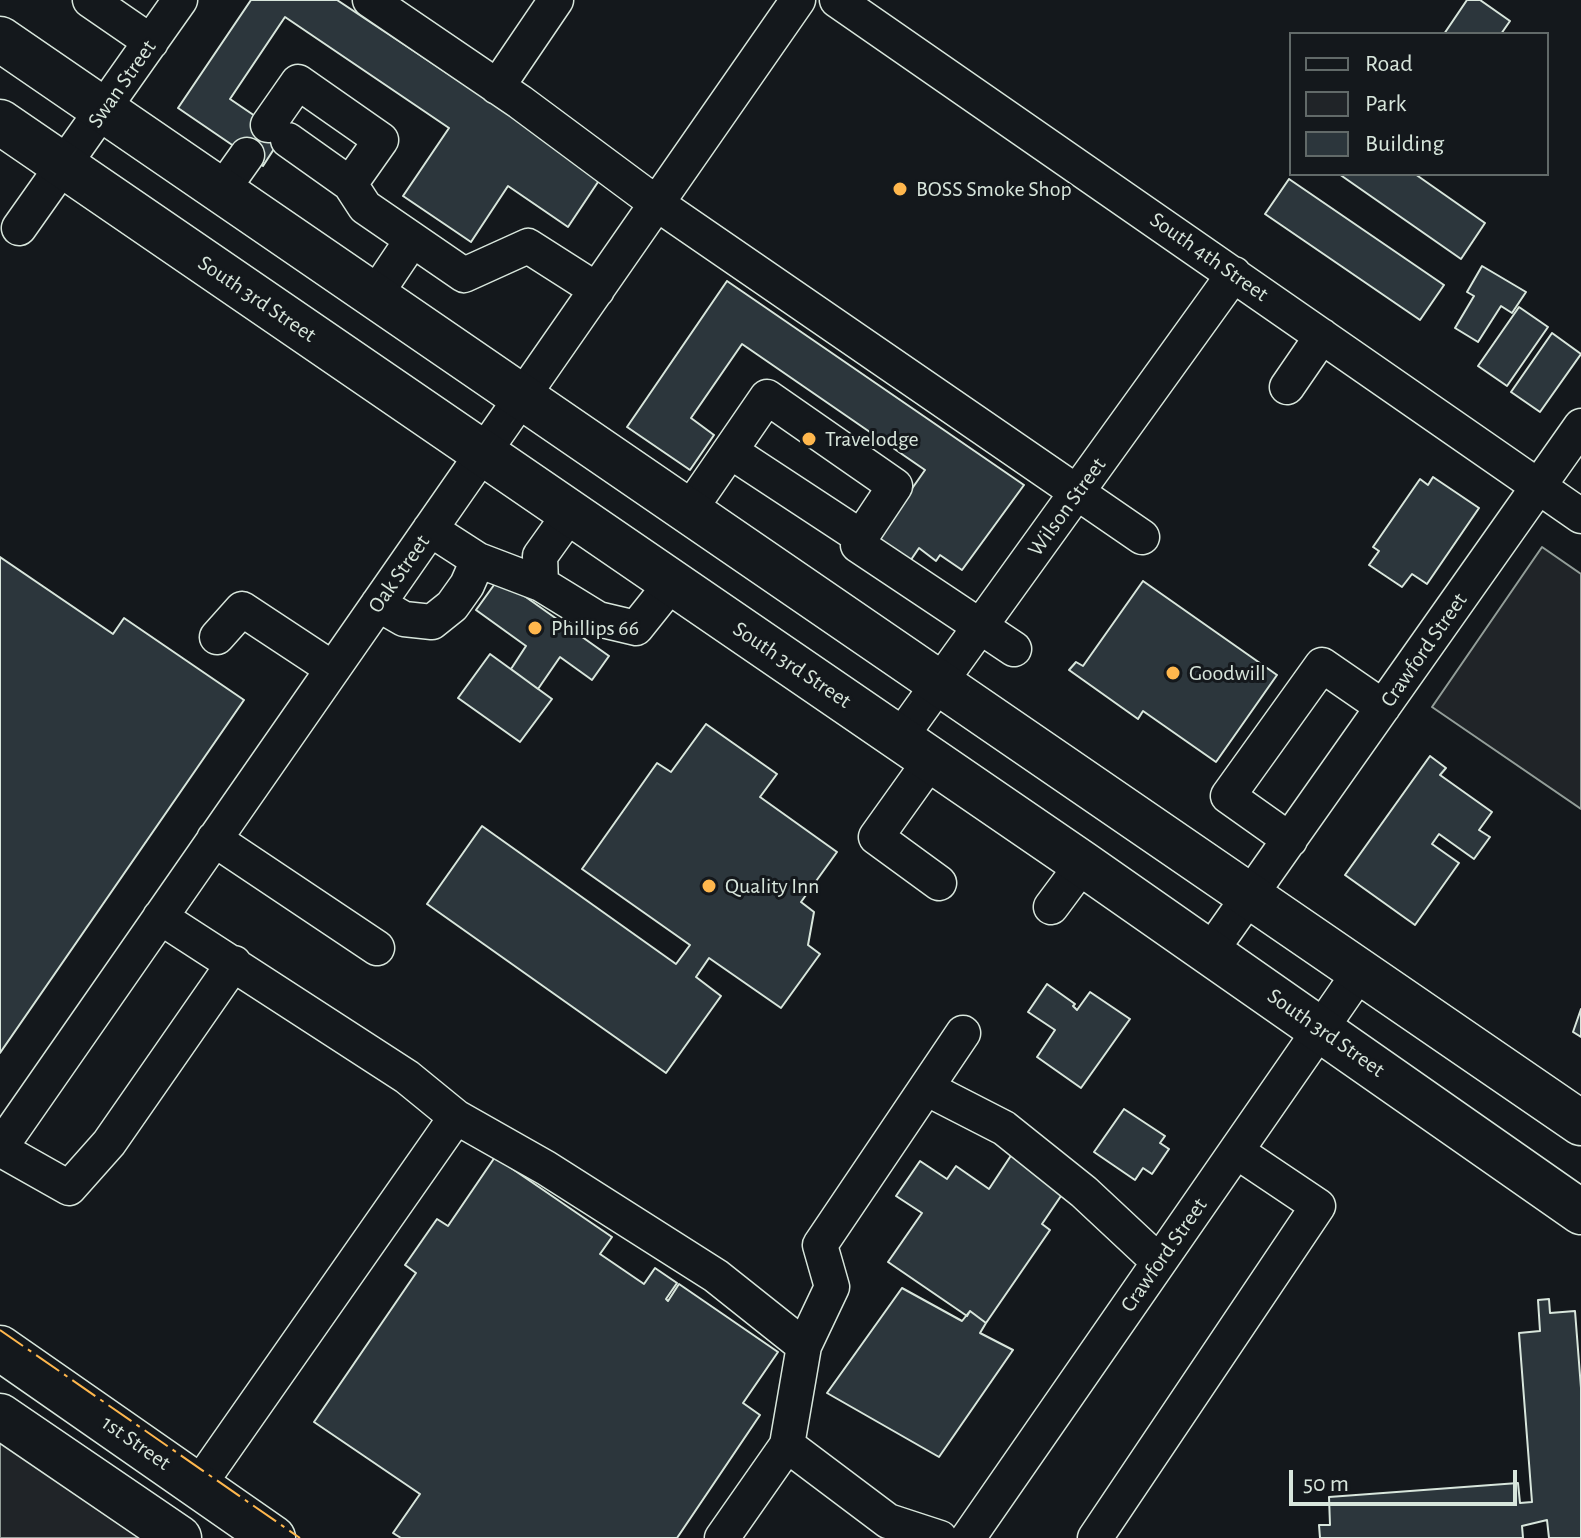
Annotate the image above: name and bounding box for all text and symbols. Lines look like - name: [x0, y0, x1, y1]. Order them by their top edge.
- legend: [1289, 32, 1549, 176]
- street label: Swan Street: [82, 35, 162, 133]
- text: Road: [1365, 52, 1413, 76]
- text: Park: [1365, 92, 1406, 116]
- text: Building: [1365, 132, 1444, 156]
- place label: BOSS Smoke Shop: [916, 176, 1072, 202]
- marker: BOSS Smoke Shop: [891, 180, 909, 198]
- street label: South 4th Street: [1145, 206, 1273, 308]
- street label: South 3rd Street: [193, 250, 321, 348]
- place label: Travelodge: [825, 426, 919, 452]
- marker: Travelodge: [800, 430, 818, 448]
- street label: Wilson Street: [1022, 452, 1112, 562]
- street label: Oak Street: [362, 530, 436, 618]
- street label: Crawford Street: [1375, 588, 1473, 712]
- place label: Phillips 66: [551, 615, 639, 641]
- street label: South 3rd Street: [728, 616, 856, 714]
- marker: Phillips 66: [526, 619, 544, 637]
- place label: Goodwill: [1189, 660, 1266, 686]
- marker: Goodwill: [1164, 664, 1182, 682]
- place label: Quality Inn: [725, 873, 819, 899]
- marker: Quality Inn: [700, 877, 718, 895]
- street label: South 3rd Street: [1262, 983, 1390, 1083]
- street label: Crawford Street: [1115, 1193, 1213, 1317]
- street label: 1st Street: [96, 1410, 176, 1476]
- scale bar: [1293, 1454, 1521, 1504]
- text: 50 m: [1303, 1472, 1349, 1496]

